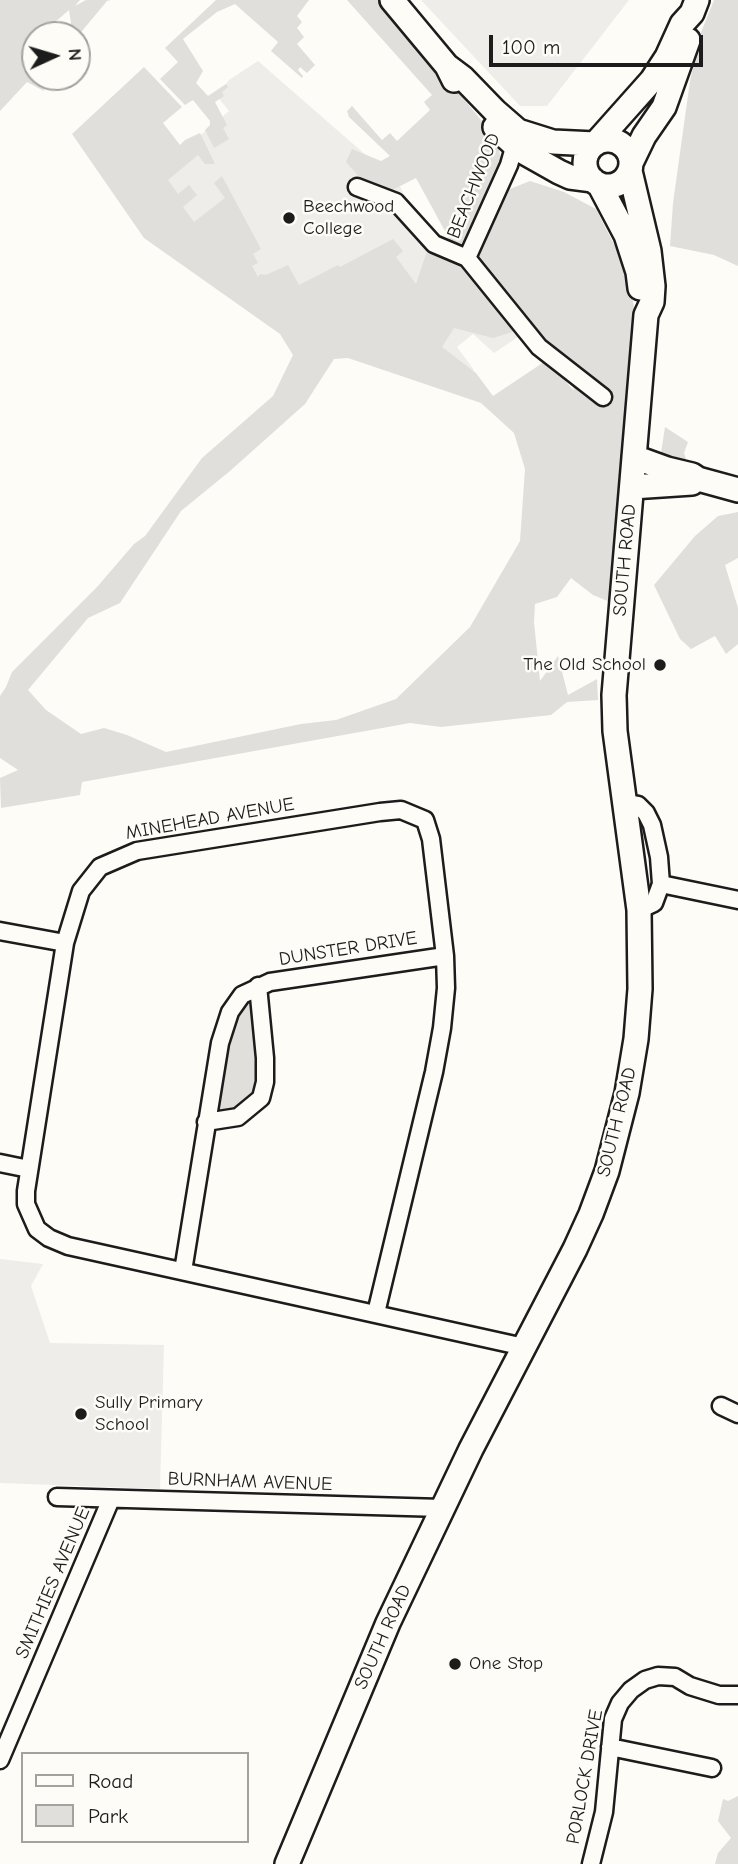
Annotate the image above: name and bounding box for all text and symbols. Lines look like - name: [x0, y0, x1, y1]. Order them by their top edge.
- north arrow: [21, 21, 91, 91]
- scale bar: [493, 21, 706, 65]
- text: 100 m: [502, 35, 560, 59]
- text: N: [64, 48, 86, 62]
- street label: BEACHWOOD: [443, 130, 505, 242]
- place label: Beechwood College: [303, 196, 394, 240]
- marker: Beechwood College: [281, 210, 297, 226]
- street label: SOUTH ROAD: [609, 503, 641, 617]
- place label: The Old School: [523, 654, 646, 676]
- marker: The Old School: [652, 657, 668, 673]
- street label: MINEHEAD AVENUE: [124, 793, 296, 845]
- street label: DUNSTER DRIVE: [277, 927, 419, 971]
- street label: SOUTH ROAD: [592, 1065, 642, 1179]
- place label: Sully Primary School: [95, 1392, 202, 1436]
- marker: Sully Primary School: [73, 1406, 89, 1422]
- street label: BURNHAM AVENUE: [167, 1468, 333, 1496]
- street label: SMITHIES AVENUE: [11, 1504, 95, 1662]
- street label: SOUTH ROAD: [350, 1581, 416, 1693]
- place label: One Stop: [469, 1653, 543, 1675]
- marker: One Stop: [447, 1656, 463, 1672]
- street label: PORLOCK DRIVE: [562, 1708, 608, 1846]
- legend: [21, 1752, 248, 1843]
- text: Road: [88, 1769, 133, 1793]
- text: Park: [88, 1804, 128, 1828]

